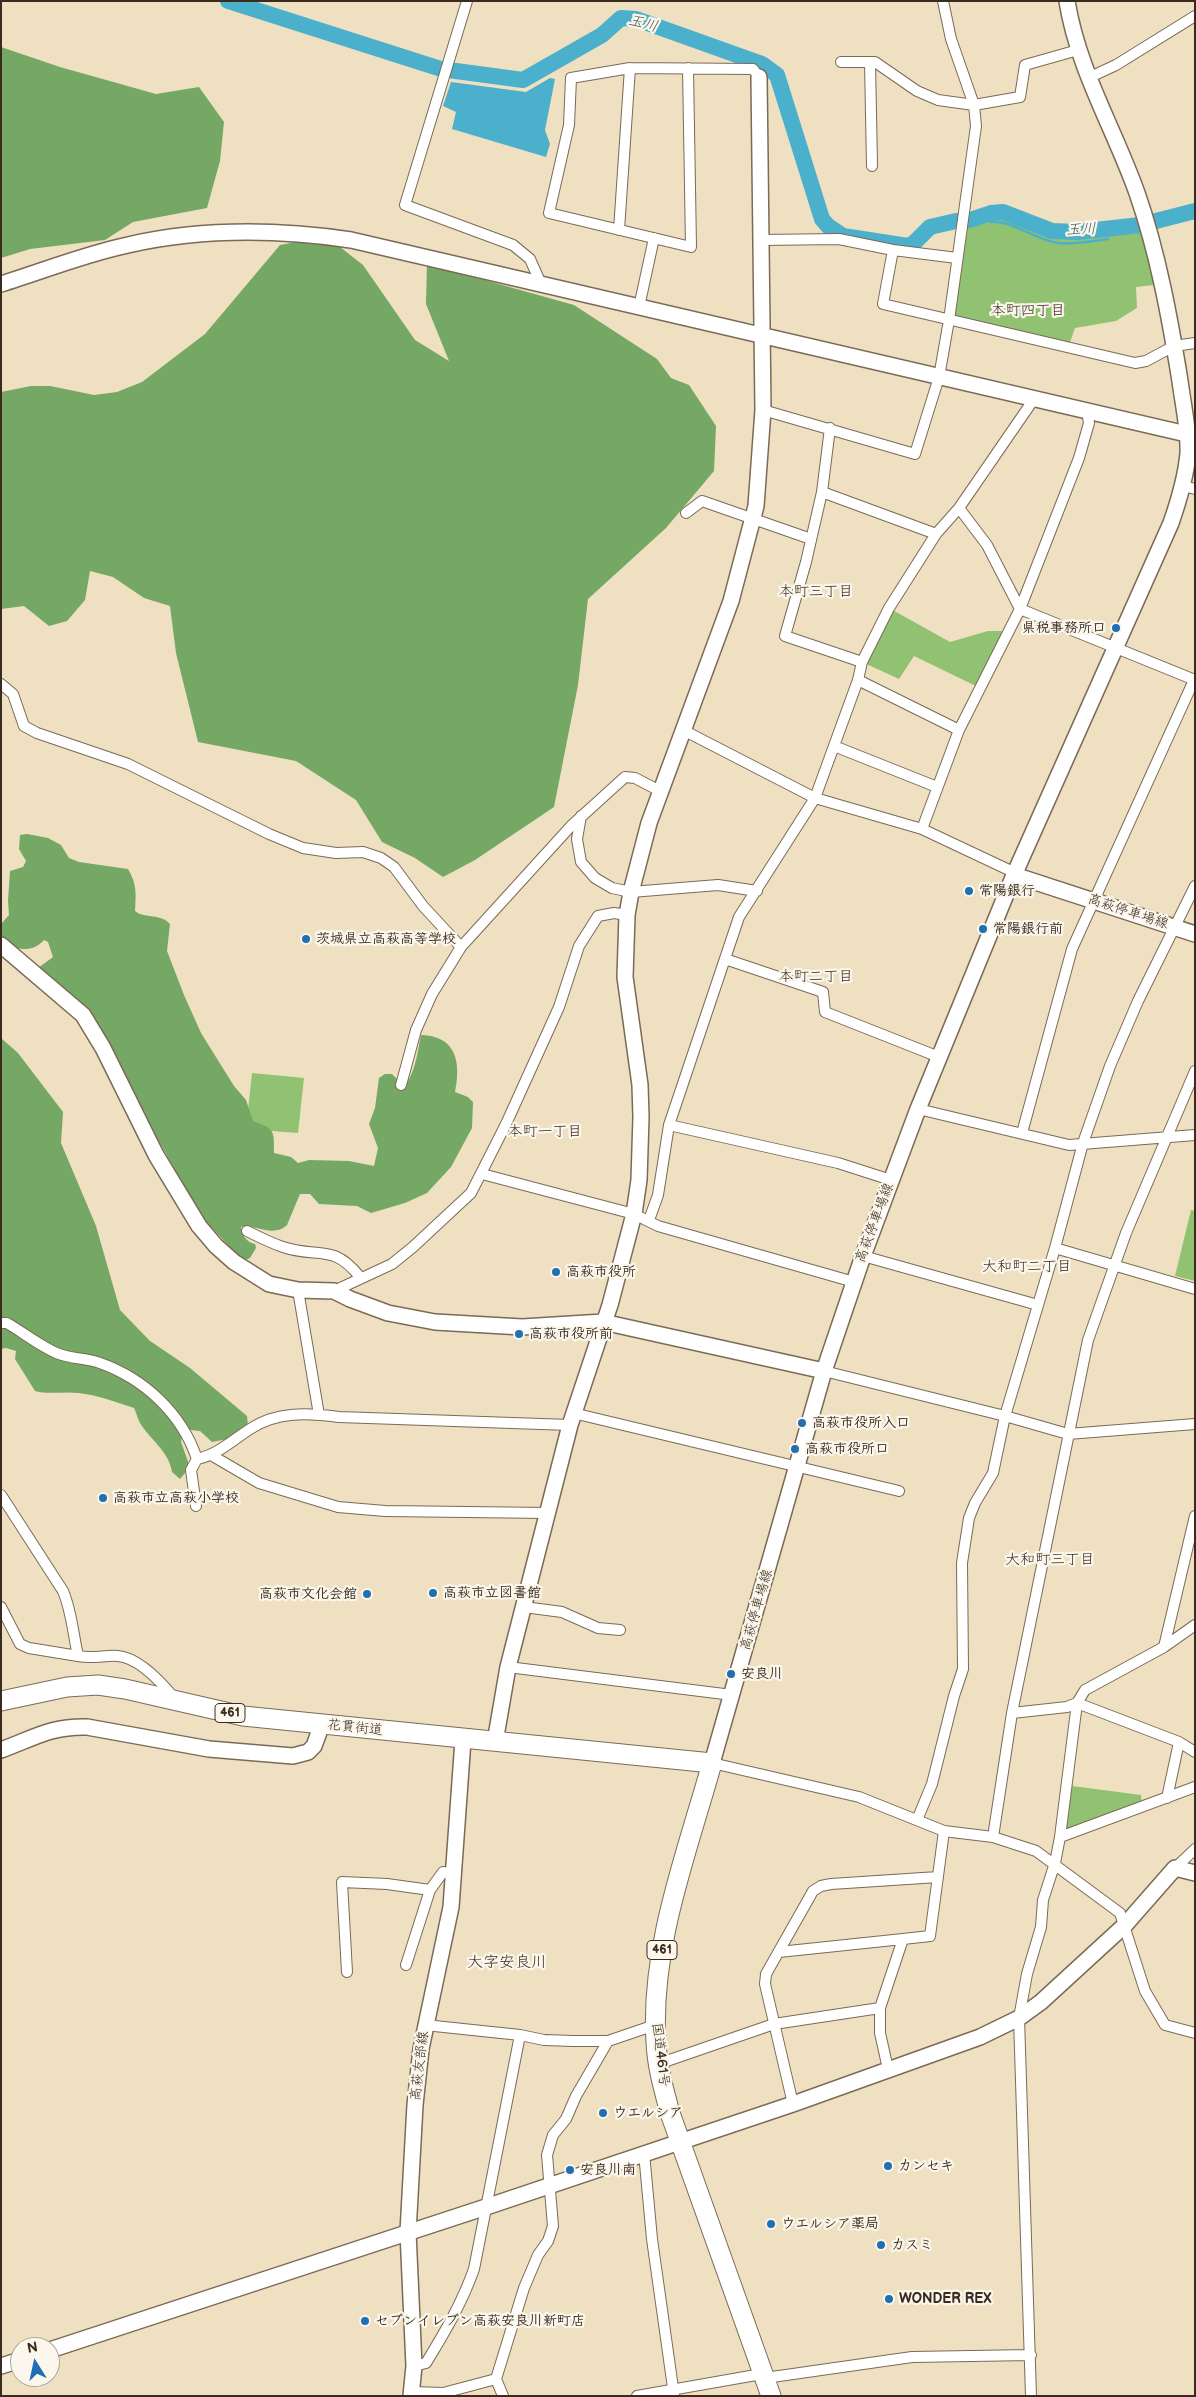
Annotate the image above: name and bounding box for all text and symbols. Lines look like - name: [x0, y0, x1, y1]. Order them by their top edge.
- water label: 玉川: [626, 12, 660, 36]
- water label: 玉川: [1066, 220, 1096, 240]
- district label: 本町四丁目: [991, 302, 1065, 320]
- district label: 本町三丁目: [779, 583, 853, 601]
- place label: 県税事務所口: [1022, 620, 1106, 636]
- marker: 県税事務所口: [1110, 622, 1122, 634]
- place label: 常陽銀行: [979, 883, 1035, 899]
- marker: 常陽銀行: [963, 885, 975, 897]
- street label: 高萩停車場線: [1085, 891, 1171, 933]
- place label: 常陽銀行前: [993, 921, 1063, 937]
- marker: 常陽銀行前: [977, 923, 989, 935]
- place label: 茨城県立高萩高等学校: [316, 931, 456, 947]
- marker: 茨城県立高萩高等学校: [300, 933, 312, 945]
- district label: 本町二丁目: [779, 968, 853, 986]
- district label: 本町一丁目: [508, 1123, 582, 1141]
- street label: 高萩停車場線: [852, 1181, 898, 1265]
- district label: 大和町二丁目: [982, 1258, 1072, 1276]
- place label: 高萩市役所: [566, 1264, 636, 1280]
- marker: 高萩市役所: [550, 1266, 562, 1278]
- place label: 高萩市役所前: [529, 1326, 613, 1342]
- marker: 高萩市役所前: [513, 1328, 525, 1340]
- place label: 高萩市役所入口: [812, 1415, 910, 1431]
- marker: 高萩市役所入口: [796, 1417, 808, 1429]
- place label: 高萩市役所口: [805, 1441, 889, 1457]
- marker: 高萩市役所口: [789, 1443, 801, 1455]
- place label: 高萩市立高萩小学校: [113, 1490, 239, 1506]
- marker: 高萩市立高萩小学校: [97, 1492, 109, 1504]
- district label: 大和町三丁目: [1005, 1551, 1095, 1569]
- street label: 高萩停車場線: [737, 1567, 777, 1653]
- place label: 高萩市立図書館: [443, 1585, 541, 1601]
- place label: 高萩市文化会館: [259, 1586, 357, 1602]
- marker: 高萩市立図書館: [427, 1587, 439, 1599]
- marker: 高萩市文化会館: [361, 1588, 373, 1600]
- place label: 安良川: [741, 1666, 783, 1682]
- marker: 安良川: [725, 1668, 737, 1680]
- road number: 461: [215, 1704, 245, 1722]
- street label: 花貫街道: [326, 1717, 384, 1739]
- road number: 461: [647, 1940, 677, 1960]
- district label: 大字安良川: [467, 1953, 547, 1973]
- street label: 国道461号: [648, 2022, 672, 2088]
- street label: 高萩友部線: [407, 2030, 433, 2102]
- place label: ウエルシア: [613, 2105, 683, 2121]
- marker: ウエルシア: [597, 2107, 609, 2119]
- place label: カンセキ: [898, 2158, 954, 2174]
- marker: カンセキ: [882, 2160, 894, 2172]
- place label: 安良川南: [580, 2162, 636, 2178]
- marker: 安良川南: [564, 2164, 576, 2176]
- place label: ウエルシア薬局: [781, 2216, 879, 2232]
- marker: ウエルシア薬局: [765, 2218, 777, 2230]
- place label: カスミ: [891, 2237, 933, 2253]
- marker: カスミ: [875, 2239, 887, 2251]
- place label: WONDER REX: [899, 2291, 992, 2307]
- marker: WONDER REX: [883, 2293, 895, 2305]
- place label: セブンイレブン高萩安良川新町店: [375, 2313, 585, 2329]
- marker: セブンイレブン高萩安良川新町店: [359, 2315, 371, 2327]
- north arrow: [10, 2337, 60, 2387]
- text: N: [26, 2338, 39, 2357]

